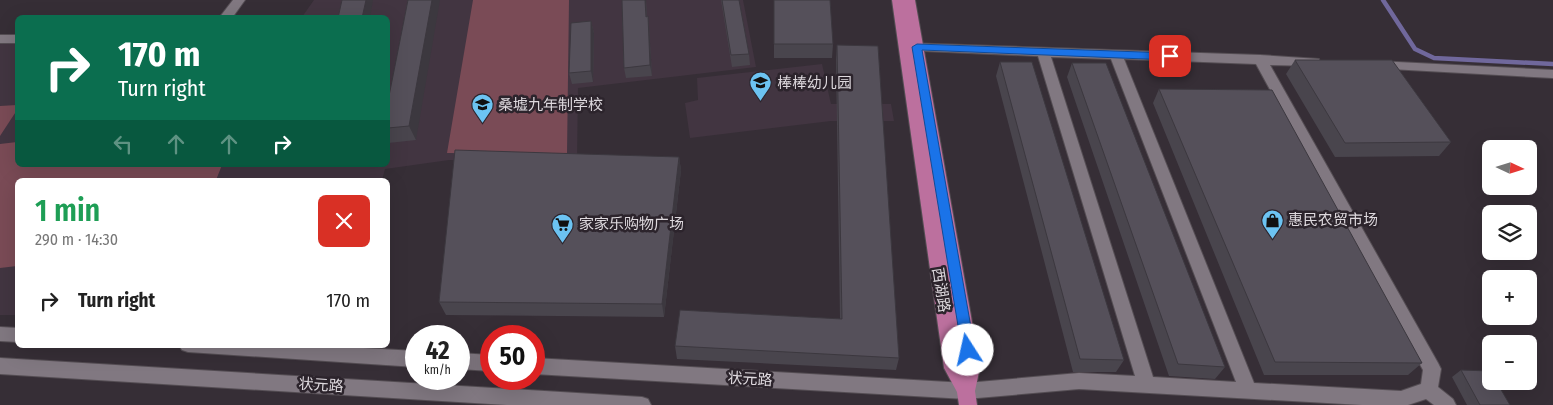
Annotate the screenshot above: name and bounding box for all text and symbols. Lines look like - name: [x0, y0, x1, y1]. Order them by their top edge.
- text: 170 m: [118, 33, 201, 75]
- icon: right: [35, 35, 100, 100]
- pin: [1149, 35, 1191, 77]
- icon: arrive: [1156, 42, 1184, 70]
- school or university icon: 棒棒幼儿园: [749, 71, 773, 102]
- place label: 棒棒幼儿园: [777, 74, 852, 92]
- text: Turn right: [118, 75, 206, 102]
- school or university icon: 桑墟九年制学校: [470, 93, 494, 124]
- place label: 桑墟九年制学校: [498, 96, 603, 114]
- icon: left: [109, 130, 137, 158]
- icon: ahead: [162, 130, 190, 158]
- icon: ahead: [215, 130, 243, 158]
- icon: right: [268, 130, 296, 158]
- north arrow: [1482, 140, 1538, 195]
- map controls: [1482, 140, 1537, 390]
- text: 1 min: [35, 193, 100, 229]
- button: close: [318, 195, 370, 247]
- button: layers: [1482, 205, 1537, 260]
- shop icon: 惠民农贸市场: [1260, 208, 1284, 239]
- place label: 惠民农贸市场: [1288, 211, 1378, 229]
- supermarket icon: 家家乐购物广场: [551, 212, 575, 243]
- place label: 家家乐购物广场: [579, 215, 684, 233]
- text: 290 m · 14:30: [35, 230, 118, 249]
- street label: 西湖路: [929, 266, 953, 314]
- button: +: [1482, 270, 1537, 325]
- icon: right: [35, 287, 63, 315]
- text: Turn right: [78, 289, 155, 312]
- text: 170 m: [326, 289, 370, 312]
- position arrow: [941, 323, 993, 375]
- speed limit sign: 50: [480, 325, 545, 390]
- button: −: [1482, 335, 1537, 390]
- text: 42: [425, 336, 450, 366]
- text: km/h: [424, 363, 451, 377]
- street label: 状元路: [727, 369, 773, 389]
- street label: 状元路: [298, 374, 344, 396]

